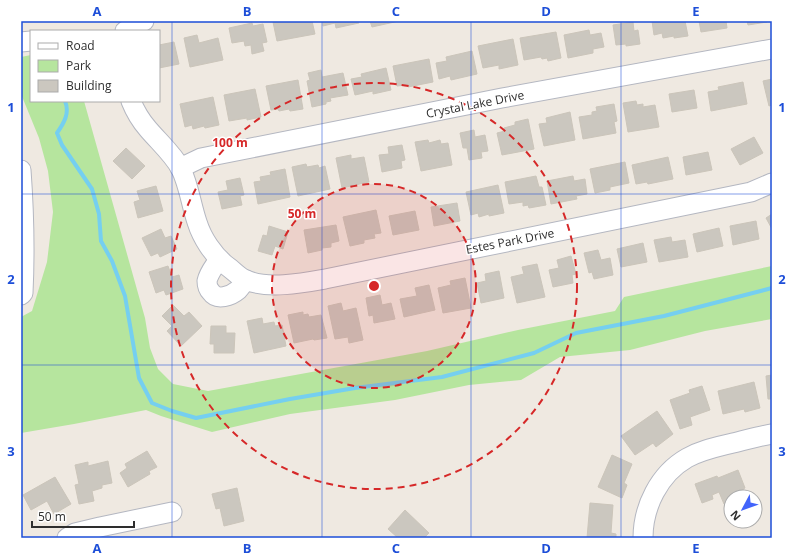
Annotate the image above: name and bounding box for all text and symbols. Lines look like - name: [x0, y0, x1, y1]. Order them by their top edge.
- text: A: [93, 2, 102, 20]
- text: B: [243, 2, 252, 20]
- text: C: [392, 2, 400, 20]
- text: D: [541, 2, 551, 20]
- text: E: [692, 2, 700, 20]
- legend: [30, 30, 160, 102]
- text: Road: [66, 37, 95, 54]
- text: Park: [66, 57, 92, 74]
- text: Building: [66, 77, 112, 94]
- street label: Crystal Lake Drive: [424, 86, 526, 122]
- text: 1: [7, 98, 15, 116]
- text: 1: [778, 98, 786, 116]
- text: 100 m: [212, 134, 248, 151]
- text: 50 m: [288, 205, 316, 222]
- street label: Estes Park Drive: [464, 224, 556, 258]
- text: 2: [7, 270, 15, 288]
- text: 2: [778, 270, 786, 288]
- centre of rings: [367, 279, 381, 293]
- text: 3: [7, 442, 15, 460]
- text: 3: [778, 442, 786, 460]
- north arrow: [723, 489, 763, 529]
- scale bar: [32, 503, 134, 529]
- text: 50 m: [38, 508, 66, 525]
- text: N: [726, 508, 744, 524]
- text: A: [93, 539, 102, 557]
- text: B: [243, 539, 252, 557]
- text: C: [392, 539, 400, 557]
- text: D: [541, 539, 551, 557]
- text: E: [692, 539, 700, 557]

